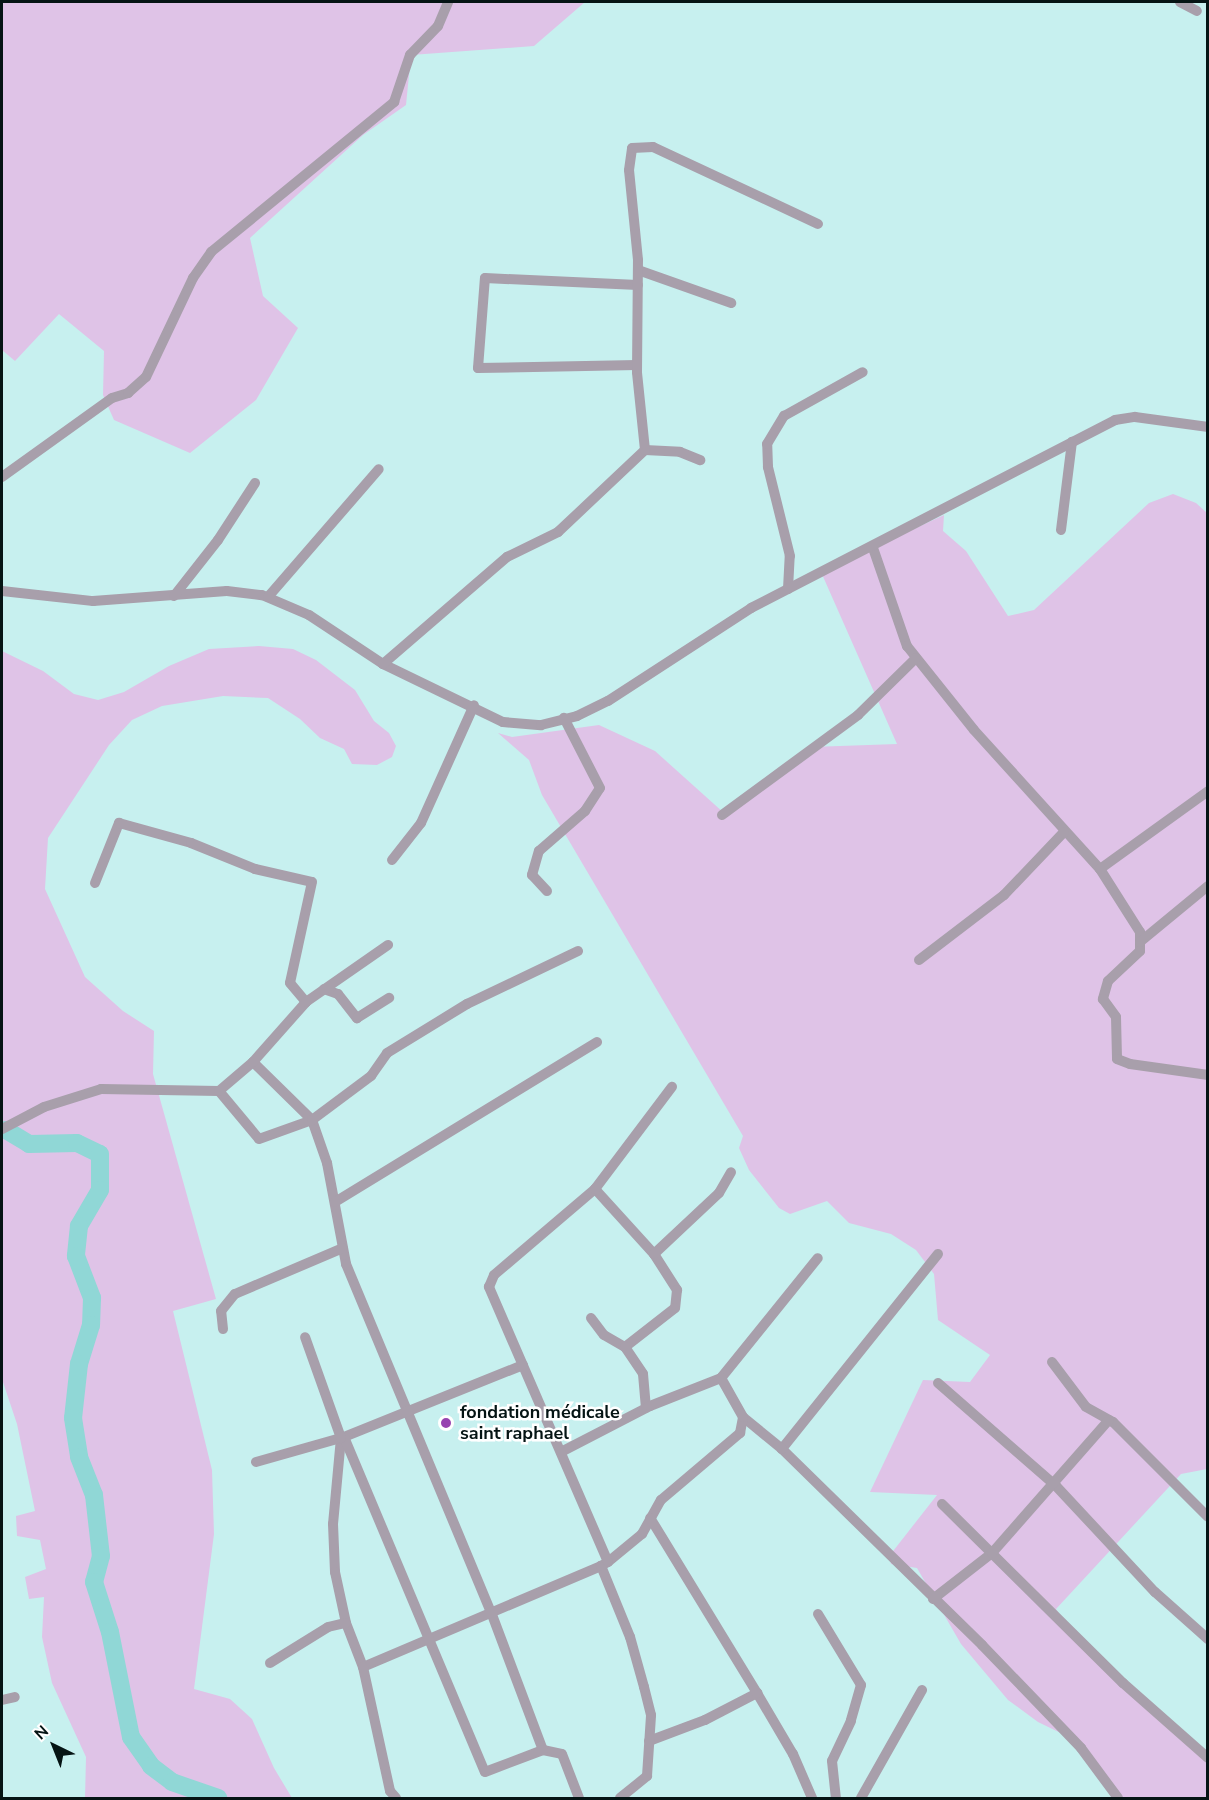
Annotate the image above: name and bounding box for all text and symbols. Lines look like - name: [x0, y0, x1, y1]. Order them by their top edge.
- place label: fondation médicale saint raphael: [460, 1402, 620, 1444]
- marker: fondation médicale saint raphael: [437, 1414, 455, 1432]
- north arrow: [24, 1716, 84, 1776]
- text: N: [30, 1721, 54, 1745]

